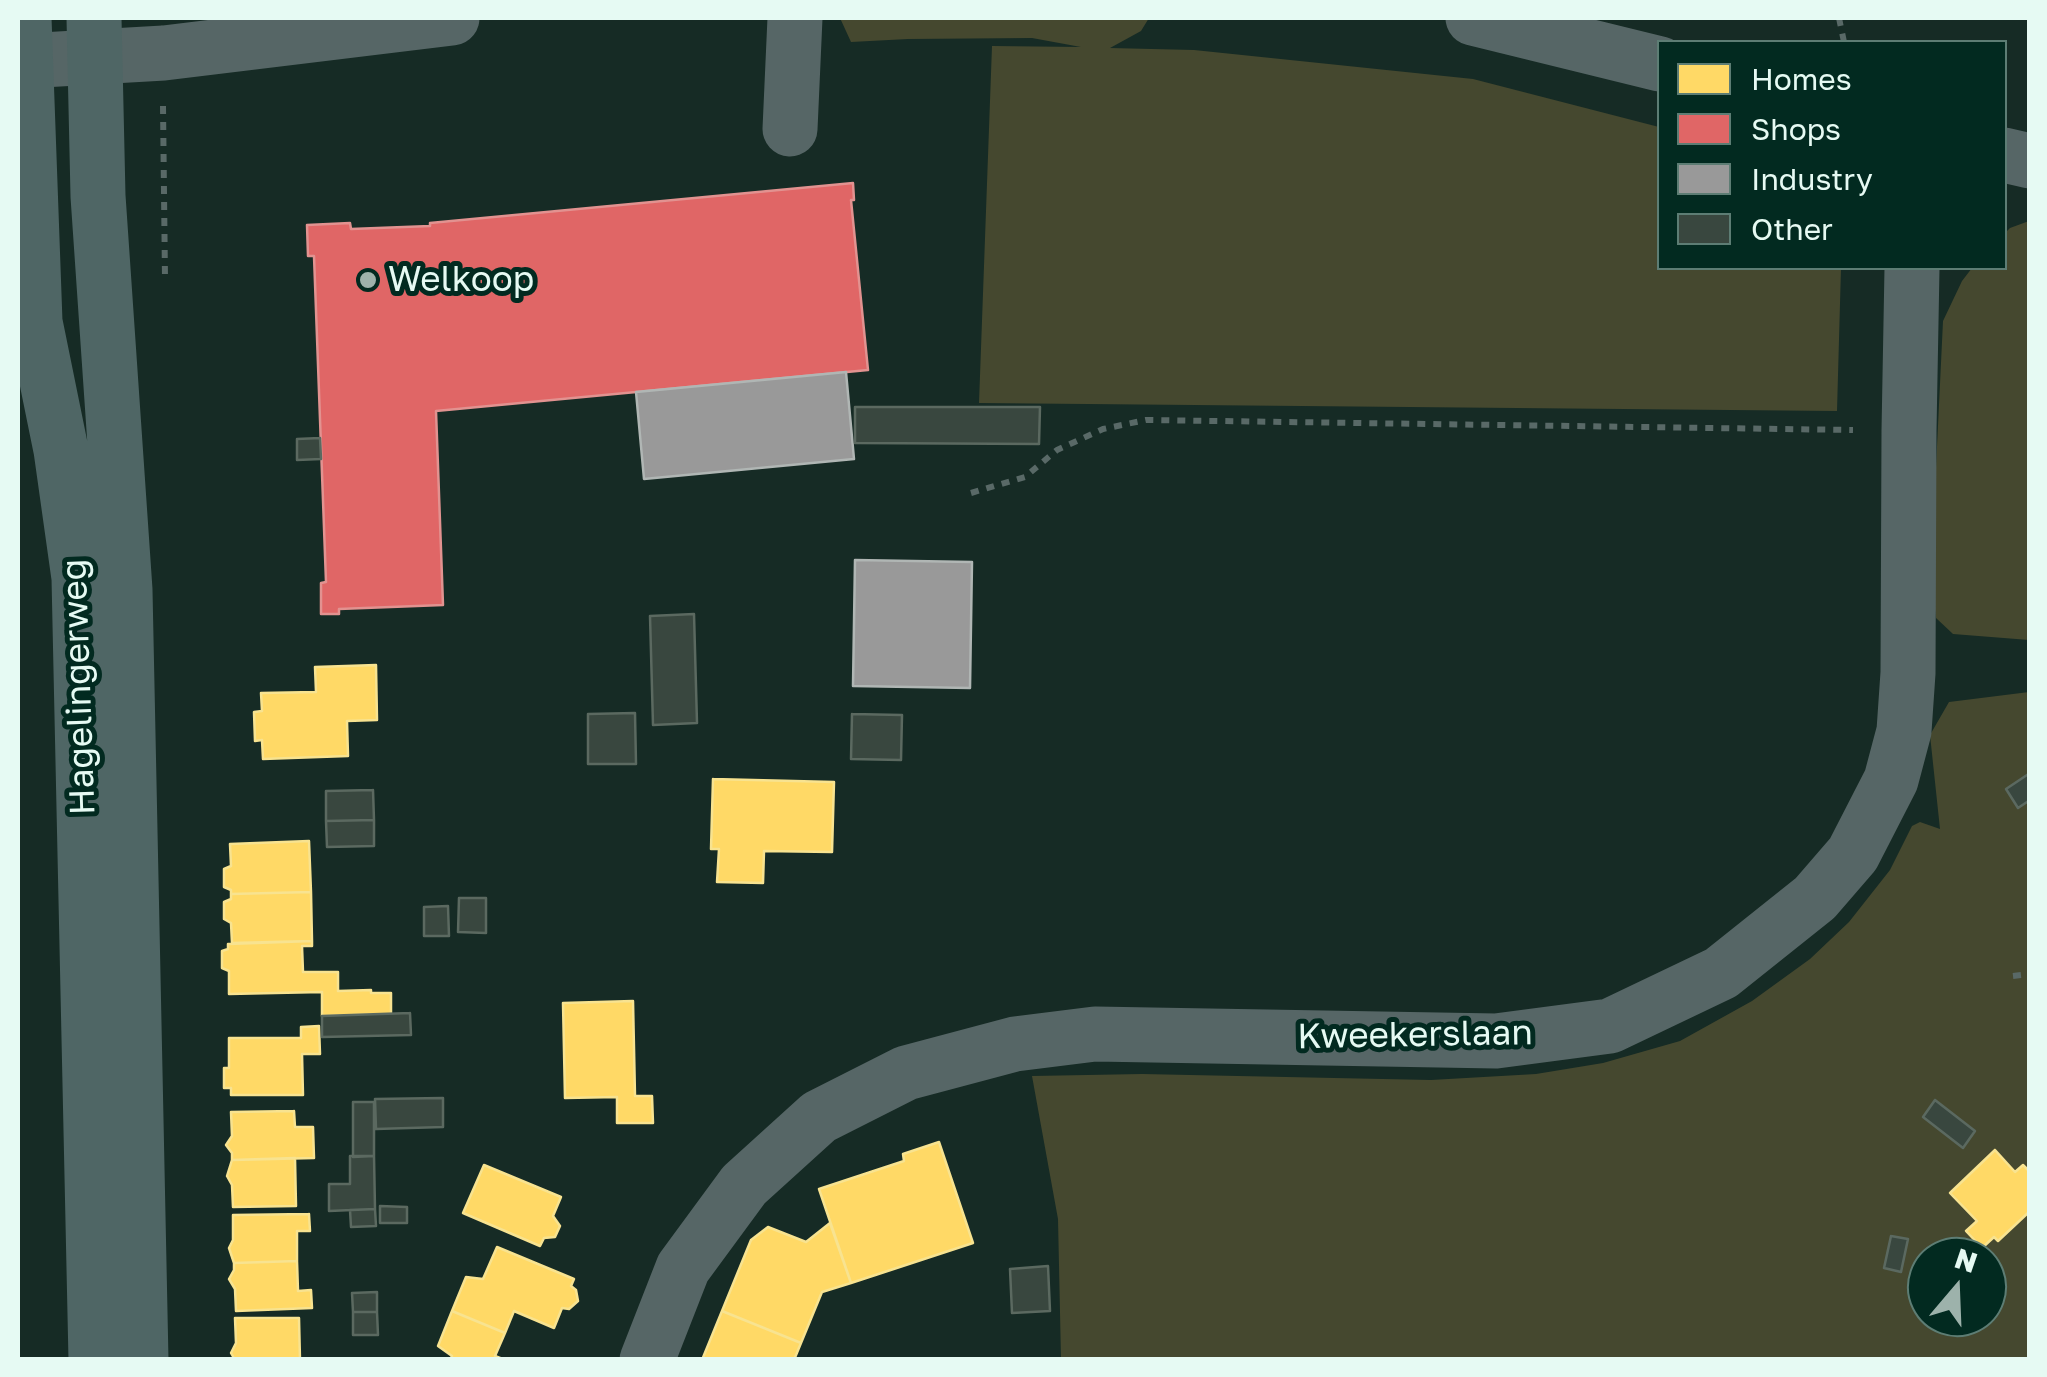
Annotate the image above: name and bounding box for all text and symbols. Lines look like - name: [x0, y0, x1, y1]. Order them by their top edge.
- legend: [1657, 40, 2007, 270]
- text: Homes: [1751, 61, 1852, 97]
- text: Shops: [1751, 111, 1841, 147]
- text: Industry: [1751, 161, 1873, 197]
- text: Other: [1751, 211, 1833, 247]
- place label: Welkoop: [388, 259, 534, 301]
- marker: Welkoop: [357, 269, 379, 291]
- street label: Hagelingerweg: [54, 558, 104, 816]
- street label: Kweekerslaan: [1297, 1012, 1533, 1058]
- north arrow: [1907, 1237, 2007, 1337]
- text: N: [1951, 1241, 1982, 1279]

